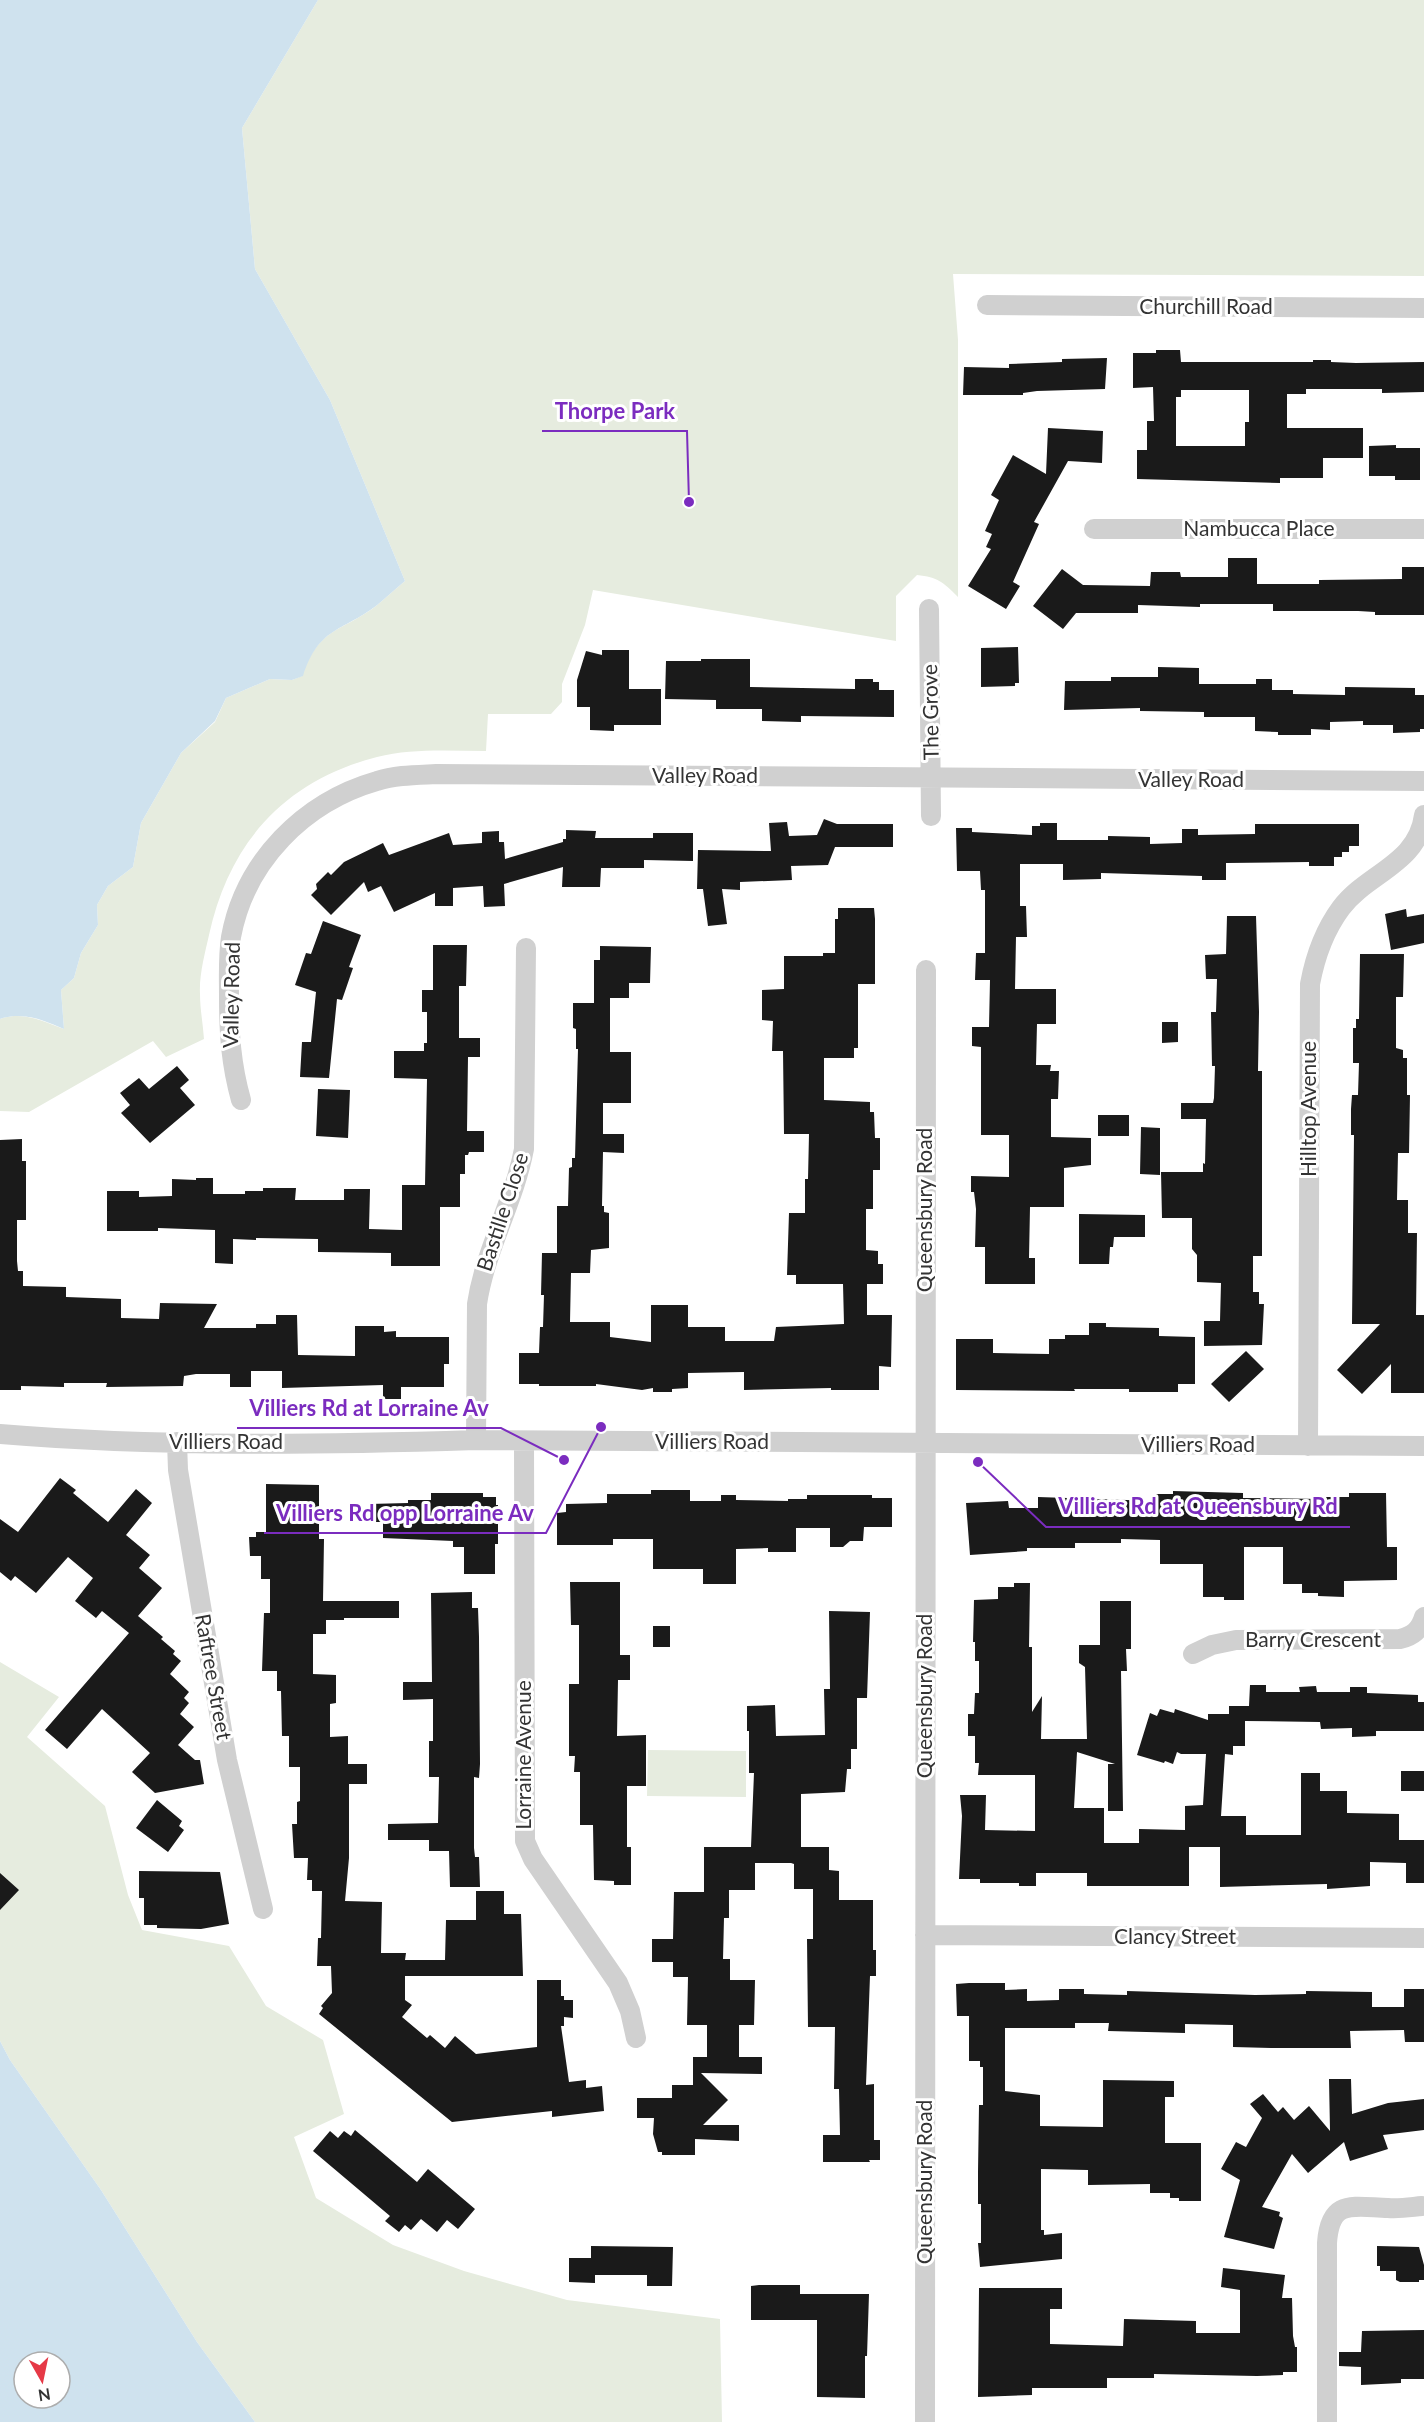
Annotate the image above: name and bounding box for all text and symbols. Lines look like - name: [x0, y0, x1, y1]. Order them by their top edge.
- street label: Churchill Road: [1139, 293, 1273, 318]
- callout: Thorpe Park: [542, 391, 687, 431]
- text: Thorpe Park: [555, 397, 675, 424]
- street label: Nambucca Place: [1183, 515, 1335, 540]
- street label: The Grove: [916, 664, 943, 760]
- street label: Valley Road: [652, 762, 758, 787]
- street label: Valley Road: [1138, 766, 1244, 791]
- street label: Valley Road: [217, 942, 244, 1048]
- street label: Hilltop Avenue: [1295, 1041, 1320, 1177]
- street label: Queensbury Road: [911, 1128, 936, 1292]
- street label: Bastille Close: [471, 1149, 533, 1274]
- callout: Villiers Rd at Lorraine Av: [237, 1388, 501, 1428]
- text: Villiers Rd at Lorraine Av: [248, 1394, 489, 1421]
- street label: Villiers Road: [169, 1428, 283, 1453]
- street label: Villiers Road: [655, 1428, 769, 1453]
- street label: Villiers Road: [1141, 1431, 1255, 1456]
- callout: Villiers Rd at Queensbury Rd: [1046, 1487, 1350, 1527]
- text: Villiers Rd at Queensbury Rd: [1057, 1492, 1338, 1519]
- callout: Villiers Rd opp Lorraine Av: [264, 1493, 546, 1533]
- text: Villiers Rd opp Lorraine Av: [275, 1499, 534, 1526]
- street label: Raftree Street: [191, 1612, 238, 1742]
- street label: Queensbury Road: [911, 1614, 936, 1778]
- street label: Barry Crescent: [1245, 1626, 1382, 1651]
- street label: Lorraine Avenue: [510, 1680, 535, 1830]
- street label: Clancy Street: [1114, 1923, 1237, 1948]
- street label: Queensbury Road: [911, 2100, 936, 2264]
- north arrow: [12, 2350, 72, 2410]
- text: N: [37, 2385, 52, 2406]

